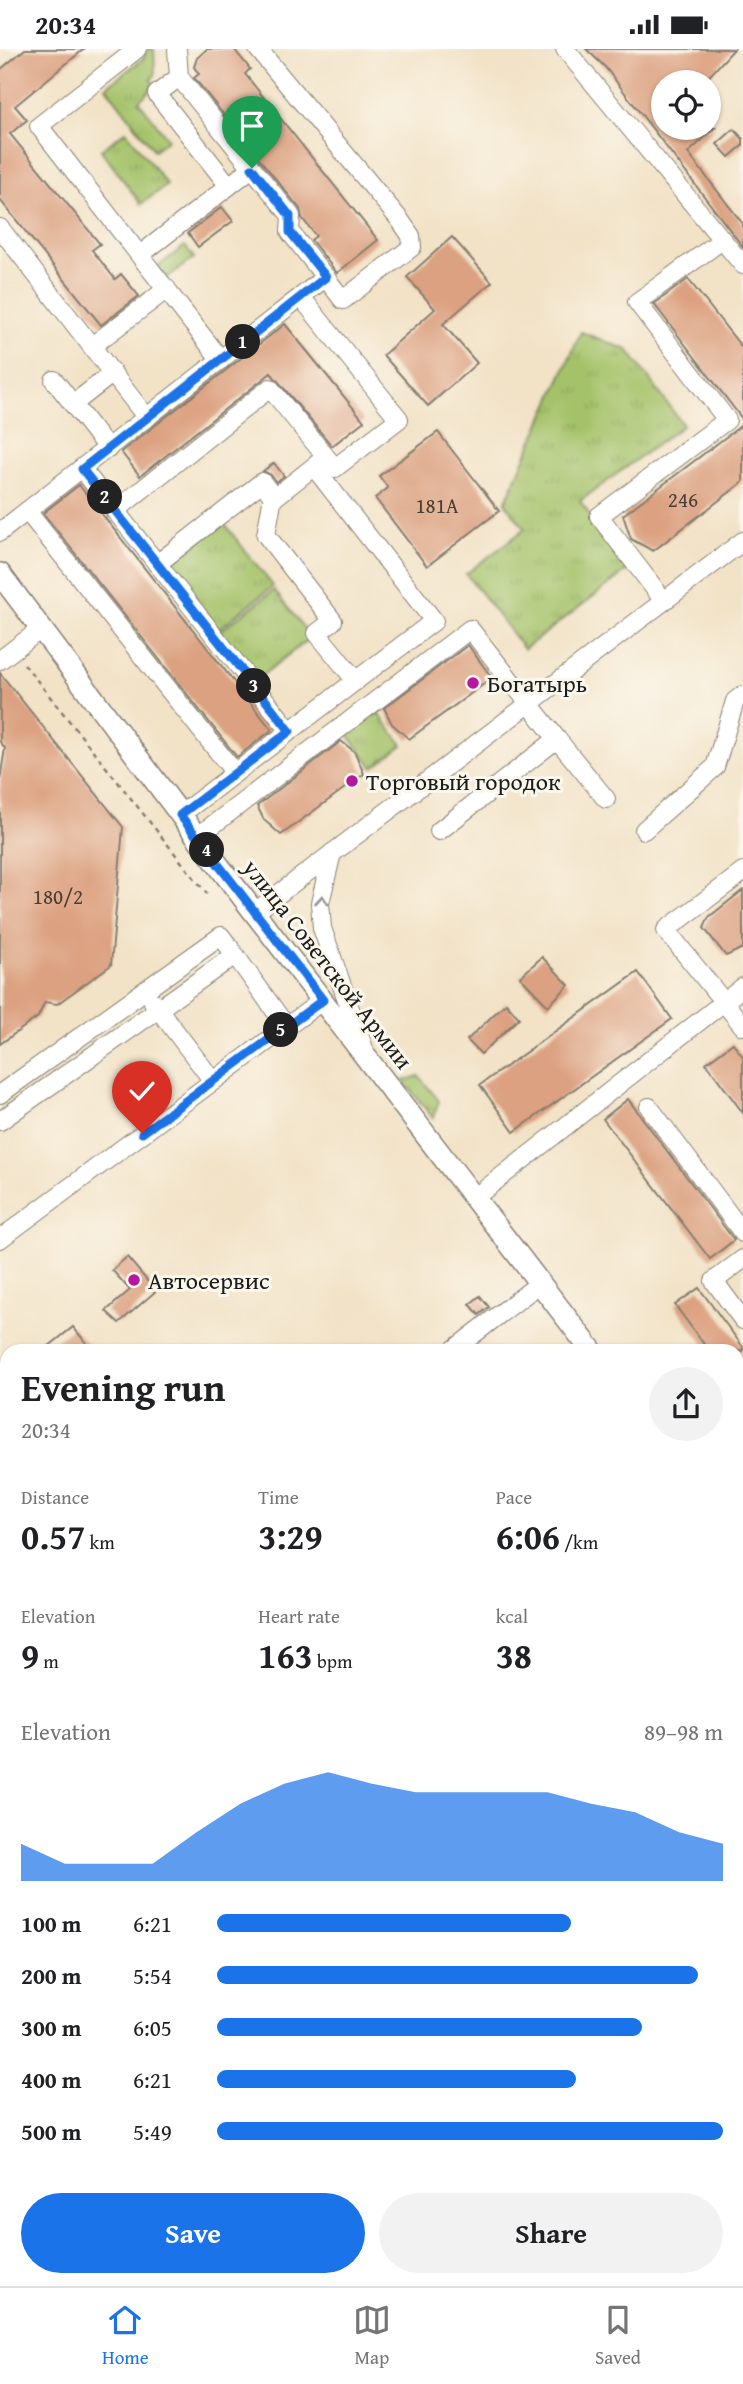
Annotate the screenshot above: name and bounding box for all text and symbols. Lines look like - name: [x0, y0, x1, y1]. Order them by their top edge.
- text: 20:34: [35, 5, 96, 44]
- map controls: [651, 70, 721, 140]
- button: locate: [651, 70, 721, 140]
- pin: [222, 96, 282, 168]
- icon: arrive: [233, 107, 271, 145]
- pin: 1: [226, 325, 260, 359]
- text: 1: [238, 327, 247, 355]
- pin: 2: [88, 479, 122, 515]
- text: 2: [100, 482, 109, 510]
- house number: 246: [668, 484, 698, 515]
- house number: 181А: [415, 490, 459, 521]
- place label: Богатырь: [487, 666, 587, 701]
- pin: 3: [236, 669, 272, 703]
- text: 3: [249, 671, 258, 699]
- marker: Богатырь: [465, 675, 481, 691]
- place label: Торговый городок: [366, 764, 561, 799]
- marker: Торговый городок: [344, 773, 360, 789]
- pin: 4: [190, 833, 224, 867]
- text: 4: [202, 835, 211, 863]
- street label: улица Советской Армии: [234, 851, 421, 1076]
- house number: 180/2: [33, 881, 83, 912]
- one-way arrow: [314, 894, 329, 905]
- pin: 5: [264, 1013, 298, 1047]
- text: 5: [276, 1015, 285, 1043]
- pin: [112, 1061, 172, 1133]
- icon: check: [123, 1072, 161, 1110]
- place label: Автосервис: [148, 1263, 270, 1298]
- marker: Автосервис: [126, 1272, 142, 1288]
- text: Evening run: [21, 1359, 225, 1415]
- button: share: [649, 1367, 723, 1441]
- text: 20:34: [21, 1413, 71, 1446]
- text: Distance: [21, 1483, 89, 1511]
- text: Time: [258, 1483, 299, 1511]
- text: Pace: [496, 1483, 532, 1511]
- text: 0.57: [21, 1511, 85, 1562]
- text: 3:29: [258, 1511, 323, 1562]
- text: 6:06: [496, 1511, 560, 1562]
- text: km: [85, 1528, 115, 1556]
- text: /km: [560, 1528, 598, 1556]
- text: Elevation: [21, 1602, 95, 1630]
- text: Heart rate: [258, 1602, 340, 1630]
- text: kcal: [496, 1602, 528, 1630]
- text: 9: [21, 1630, 39, 1681]
- text: 163: [258, 1630, 313, 1681]
- text: 38: [496, 1630, 532, 1681]
- text: m: [39, 1647, 59, 1675]
- text: bpm: [313, 1647, 353, 1675]
- text: Elevation: [21, 1715, 111, 1748]
- text: 89–98 m: [644, 1715, 723, 1748]
- text: 100 m: [21, 1907, 82, 1940]
- text: 6:21: [133, 1907, 172, 1940]
- text: 200 m: [21, 1959, 82, 1992]
- text: 5:54: [133, 1959, 172, 1992]
- text: 300 m: [21, 2011, 82, 2044]
- text: 6:05: [133, 2011, 172, 2044]
- text: 400 m: [21, 2063, 82, 2096]
- text: 6:21: [133, 2063, 172, 2096]
- text: 500 m: [21, 2115, 82, 2148]
- text: 5:49: [133, 2115, 172, 2148]
- button: Save: [21, 2193, 365, 2273]
- button: Share: [379, 2193, 723, 2273]
- tab: Home: [102, 2301, 149, 2371]
- tab: Map: [353, 2301, 391, 2371]
- tab: Saved: [595, 2301, 641, 2371]

